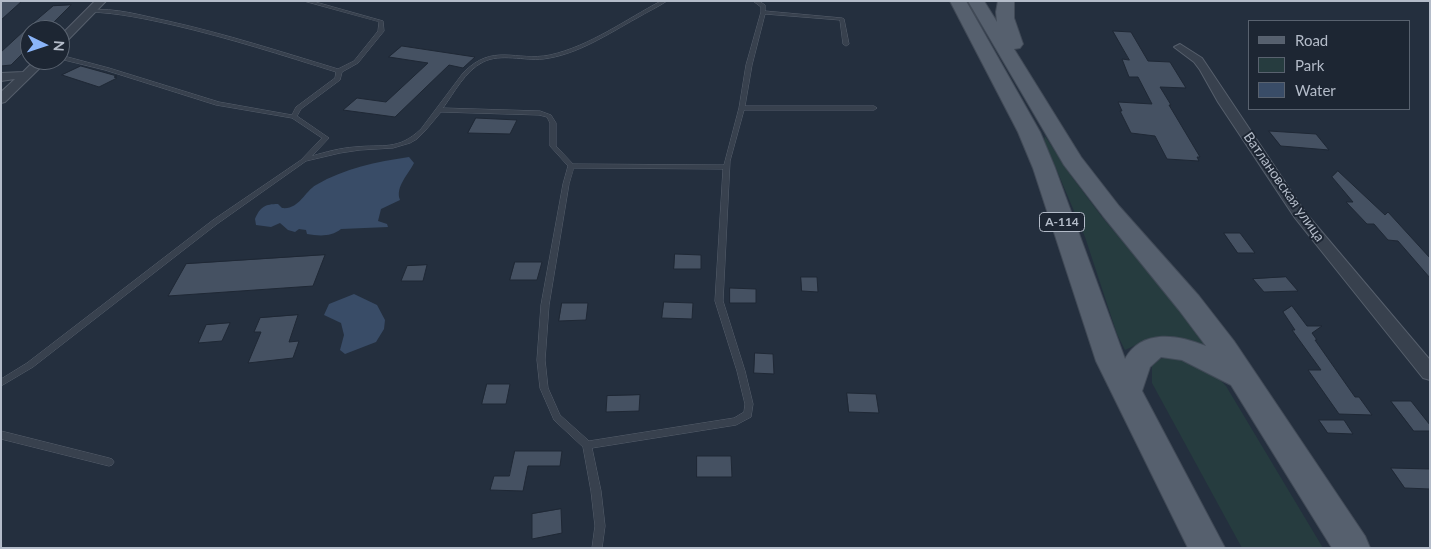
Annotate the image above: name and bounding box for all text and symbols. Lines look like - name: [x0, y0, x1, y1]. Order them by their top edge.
- north arrow: [20, 20, 70, 70]
- legend: [1248, 20, 1411, 110]
- text: Road: [1295, 31, 1328, 49]
- text: N: [51, 40, 68, 52]
- text: Park: [1295, 56, 1324, 74]
- text: Water: [1295, 81, 1336, 99]
- street label: Ватлановская улица: [1240, 129, 1328, 245]
- road number: А-114: [1040, 212, 1084, 232]

